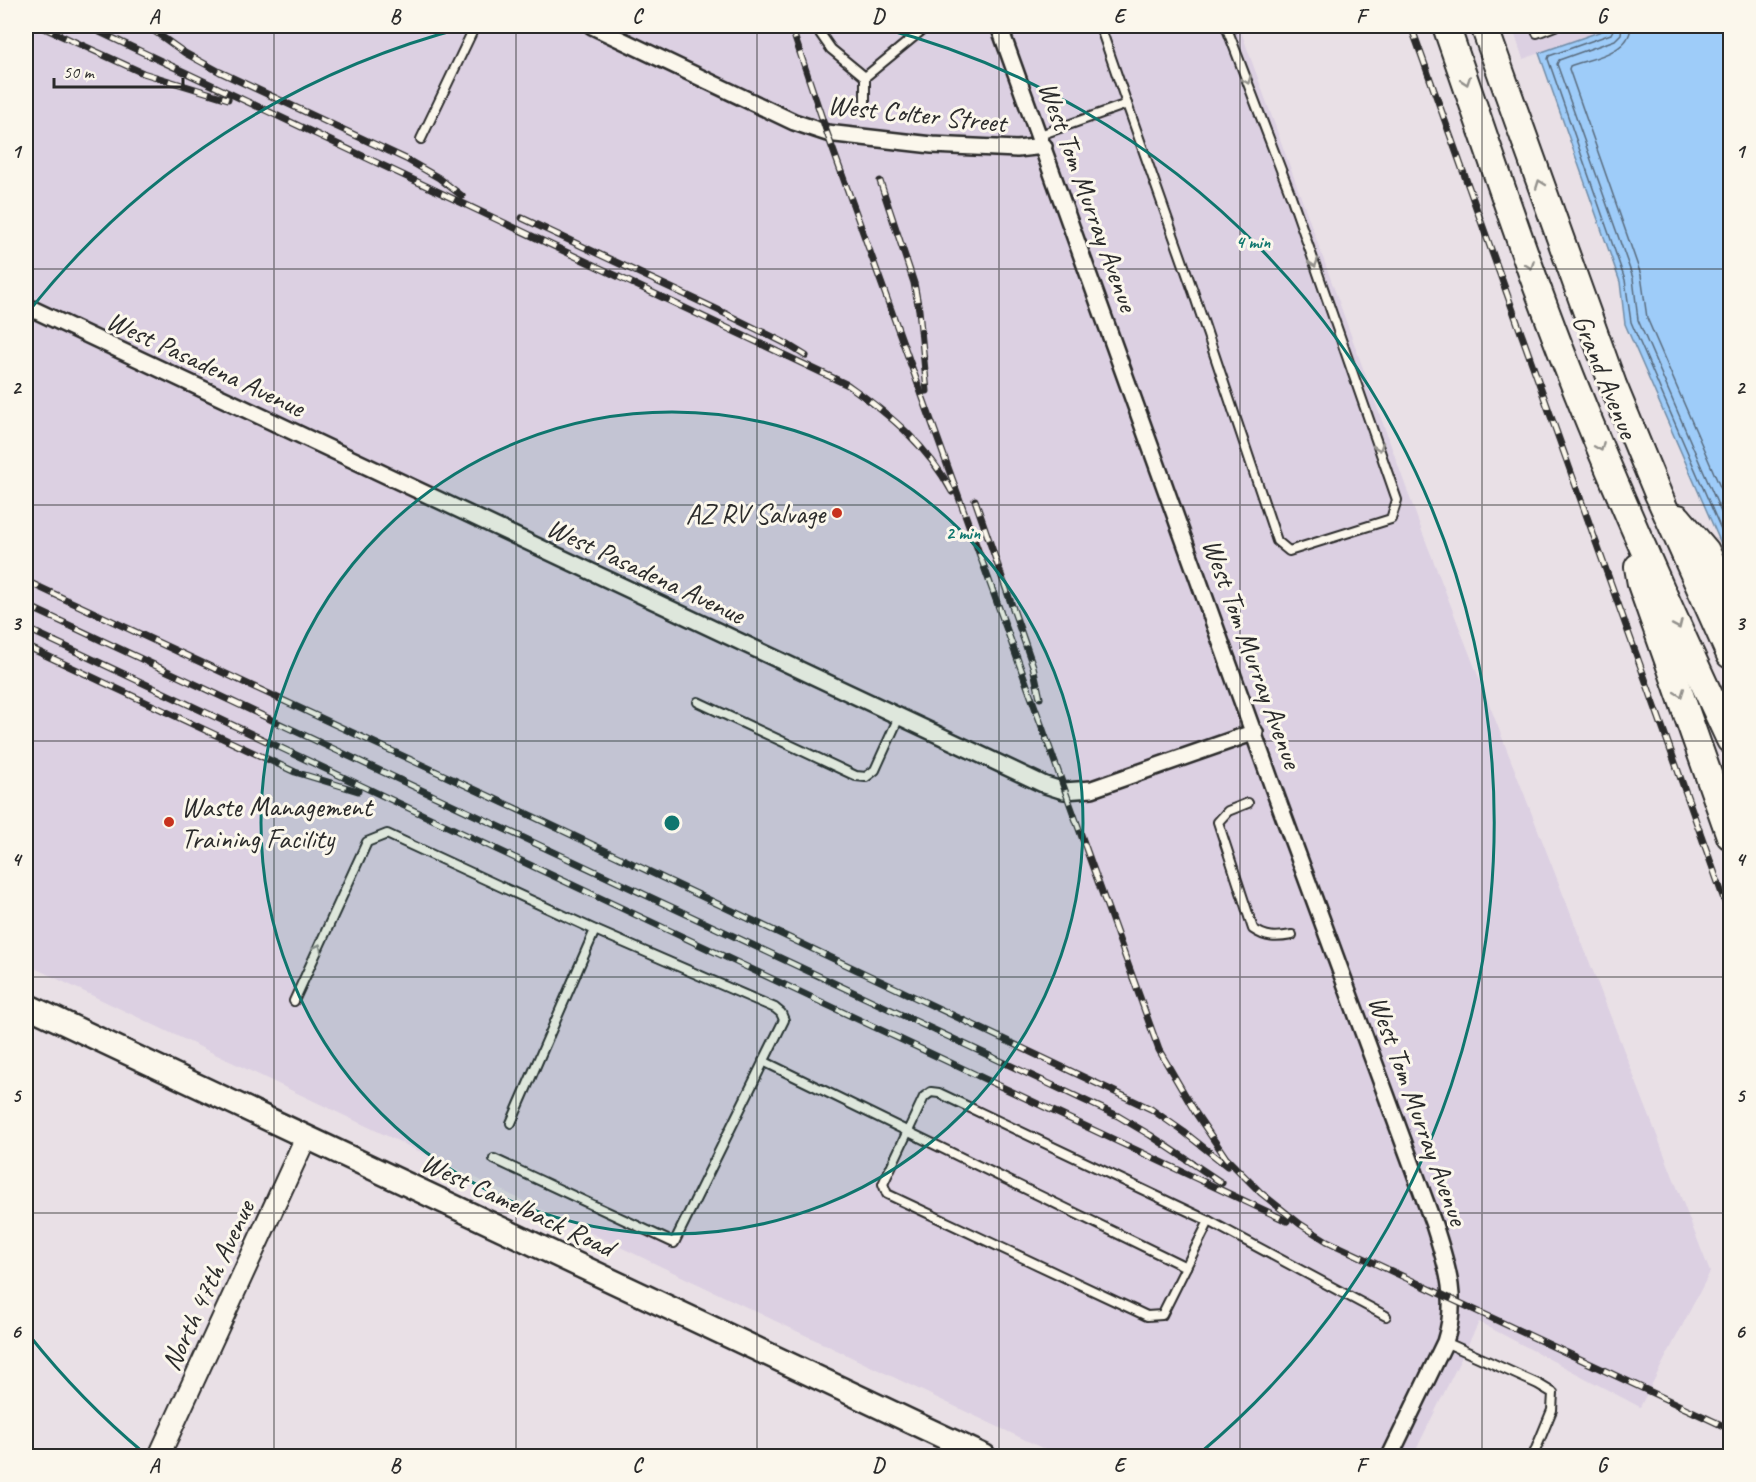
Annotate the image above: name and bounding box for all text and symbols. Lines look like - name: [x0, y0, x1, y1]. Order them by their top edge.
- text: A: [149, 4, 161, 29]
- text: B: [390, 4, 402, 29]
- text: C: [632, 4, 644, 29]
- text: D: [872, 4, 886, 29]
- text: E: [1114, 4, 1128, 29]
- text: F: [1356, 4, 1370, 29]
- text: G: [1597, 4, 1610, 29]
- scale bar: [54, 51, 183, 89]
- text: 50 m: [63, 61, 96, 83]
- one-way arrow: [1240, 74, 1252, 85]
- one-way arrow: [1458, 75, 1471, 86]
- street label: West Tom Murray Avenue: [1031, 77, 1147, 317]
- street label: West Colter Street: [826, 87, 1010, 141]
- text: 1: [12, 139, 23, 164]
- text: 1: [1736, 139, 1747, 164]
- one-way arrow: [1535, 179, 1548, 190]
- text: 4 min: [1236, 231, 1271, 253]
- one-way arrow: [1307, 257, 1320, 268]
- one-way arrow: [1522, 259, 1535, 270]
- street label: West Pasadena Avenue: [101, 302, 312, 425]
- street label: Grand Avenue: [1565, 309, 1647, 445]
- text: 2: [12, 375, 23, 400]
- text: 2: [1736, 375, 1747, 400]
- one-way arrow: [1371, 441, 1384, 452]
- one-way arrow: [1593, 441, 1605, 452]
- place label: AZ RV Salvage: [686, 496, 827, 531]
- marker: AZ RV Salvage: [830, 506, 844, 520]
- street label: West Pasadena Avenue: [541, 509, 752, 632]
- text: 2 min: [946, 522, 981, 544]
- street label: West Tom Murray Avenue: [1195, 534, 1311, 774]
- text: 3: [12, 611, 23, 636]
- text: 3: [1736, 611, 1747, 636]
- one-way arrow: [1671, 619, 1683, 630]
- one-way arrow: [1673, 687, 1686, 698]
- place label: Waste Management Training Facility: [181, 789, 374, 856]
- centre of rings: [662, 813, 682, 833]
- marker: Waste Management Training Facility: [162, 815, 176, 829]
- text: 4: [12, 847, 24, 872]
- text: 4: [1736, 847, 1748, 872]
- one-way arrow: [311, 943, 323, 954]
- street label: West Tom Murray Avenue: [1361, 991, 1477, 1231]
- text: 5: [12, 1083, 23, 1108]
- text: 5: [1736, 1083, 1747, 1108]
- street label: West Camelback Road: [416, 1145, 623, 1266]
- street label: North 47th Avenue: [153, 1193, 263, 1376]
- text: 6: [11, 1319, 22, 1344]
- text: 6: [1735, 1319, 1746, 1344]
- text: A: [149, 1453, 161, 1478]
- text: B: [390, 1453, 402, 1478]
- text: C: [632, 1453, 644, 1478]
- text: D: [872, 1453, 886, 1478]
- text: E: [1114, 1453, 1128, 1478]
- text: F: [1356, 1453, 1370, 1478]
- text: G: [1597, 1453, 1610, 1478]

